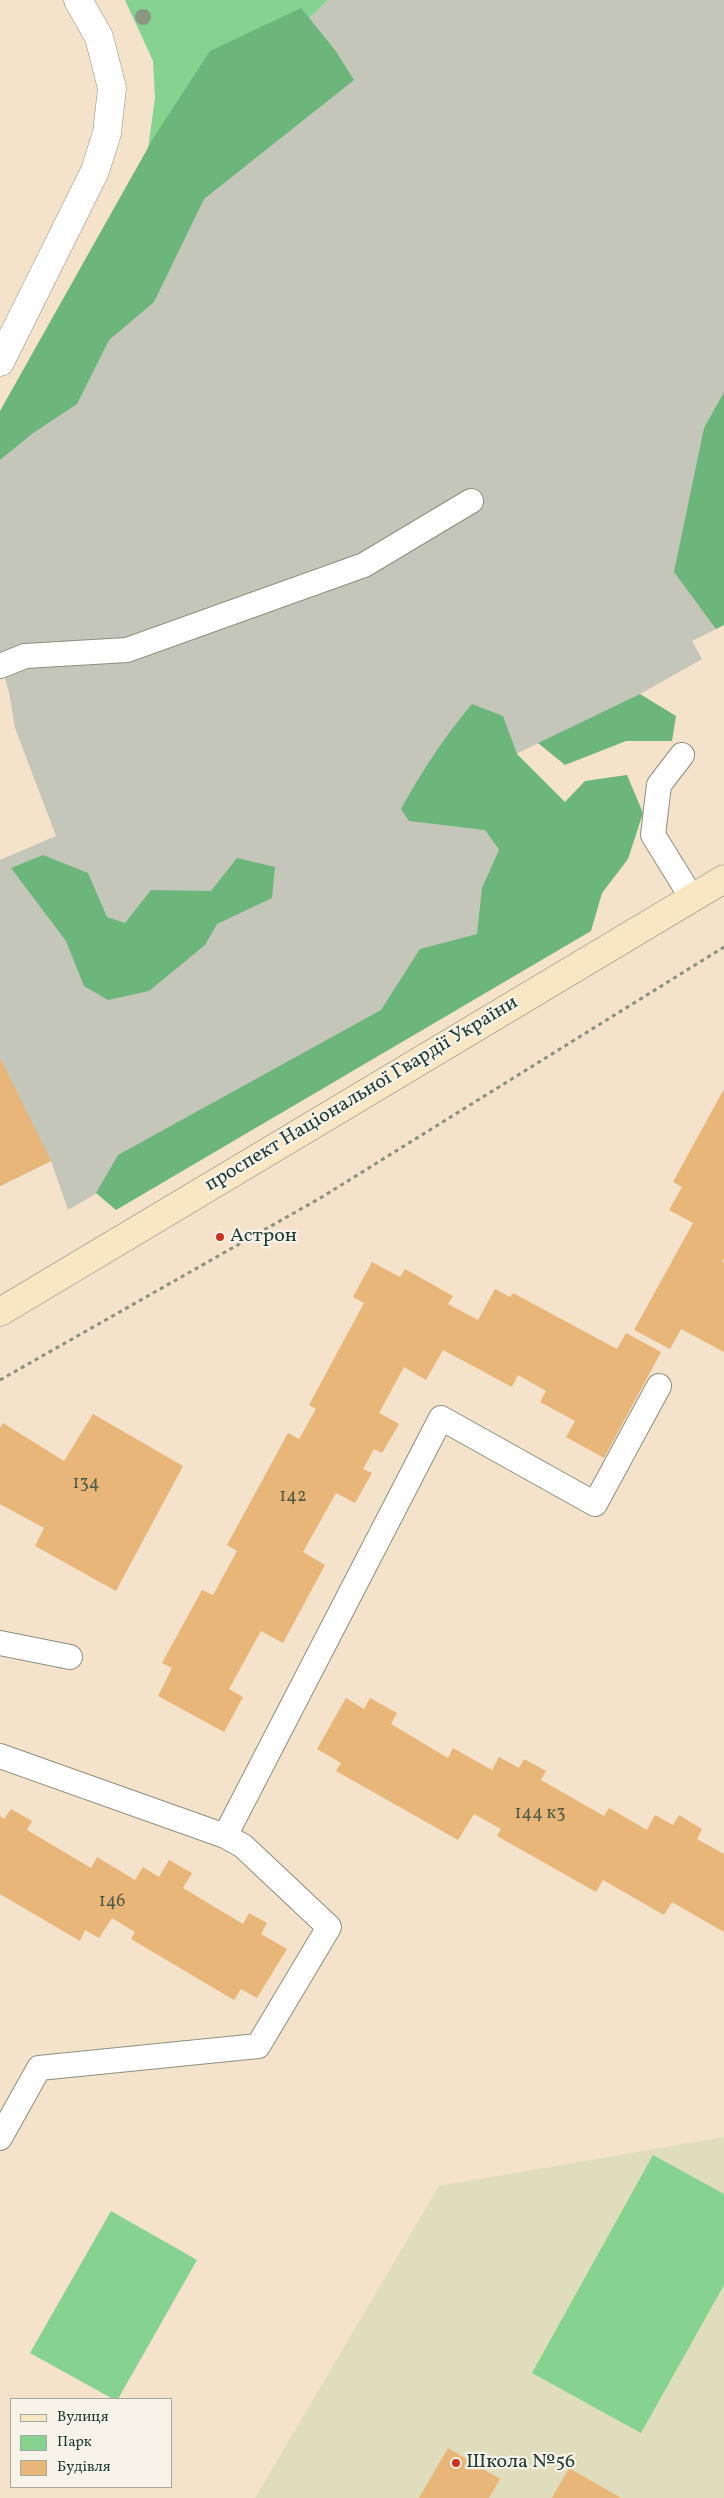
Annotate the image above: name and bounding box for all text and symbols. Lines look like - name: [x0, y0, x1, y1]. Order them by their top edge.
- street label: проспект Національної Гвардії України: [201, 992, 523, 1198]
- place label: Астрон: [230, 1225, 297, 1249]
- marker: Астрон: [214, 1231, 226, 1243]
- house number: 134: [73, 1474, 99, 1496]
- house number: 142: [279, 1487, 307, 1509]
- house number: 144 к3: [515, 1804, 565, 1826]
- house number: 146: [99, 1892, 125, 1914]
- legend: [10, 2398, 172, 2488]
- text: Вулиця: [57, 2407, 108, 2428]
- text: Парк: [57, 2432, 92, 2453]
- place label: Школа №56: [466, 2451, 575, 2475]
- text: Будівля: [57, 2457, 111, 2478]
- marker: Школа №56: [450, 2457, 462, 2469]

